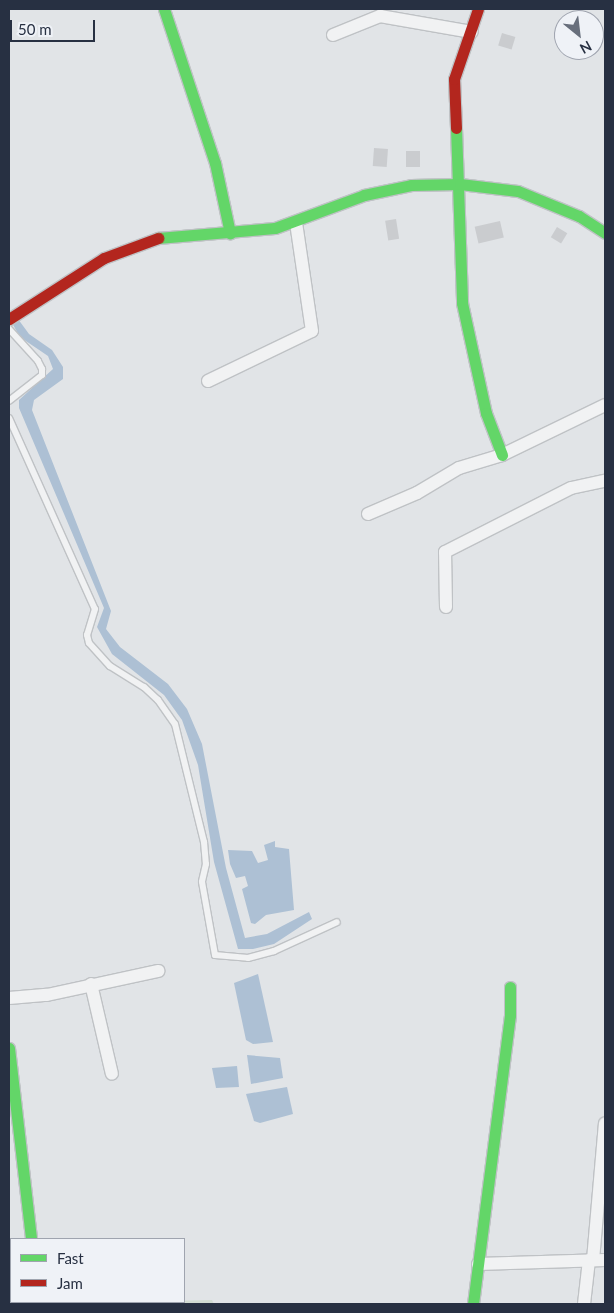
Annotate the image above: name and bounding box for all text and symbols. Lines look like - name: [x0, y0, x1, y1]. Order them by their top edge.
- scale bar: [12, 10, 98, 42]
- north arrow: [554, 10, 604, 60]
- text: 50 m: [18, 20, 52, 38]
- text: N: [577, 38, 595, 58]
- legend: [10, 1238, 185, 1303]
- text: Fast: [57, 1249, 84, 1267]
- text: Jam: [57, 1274, 83, 1292]

